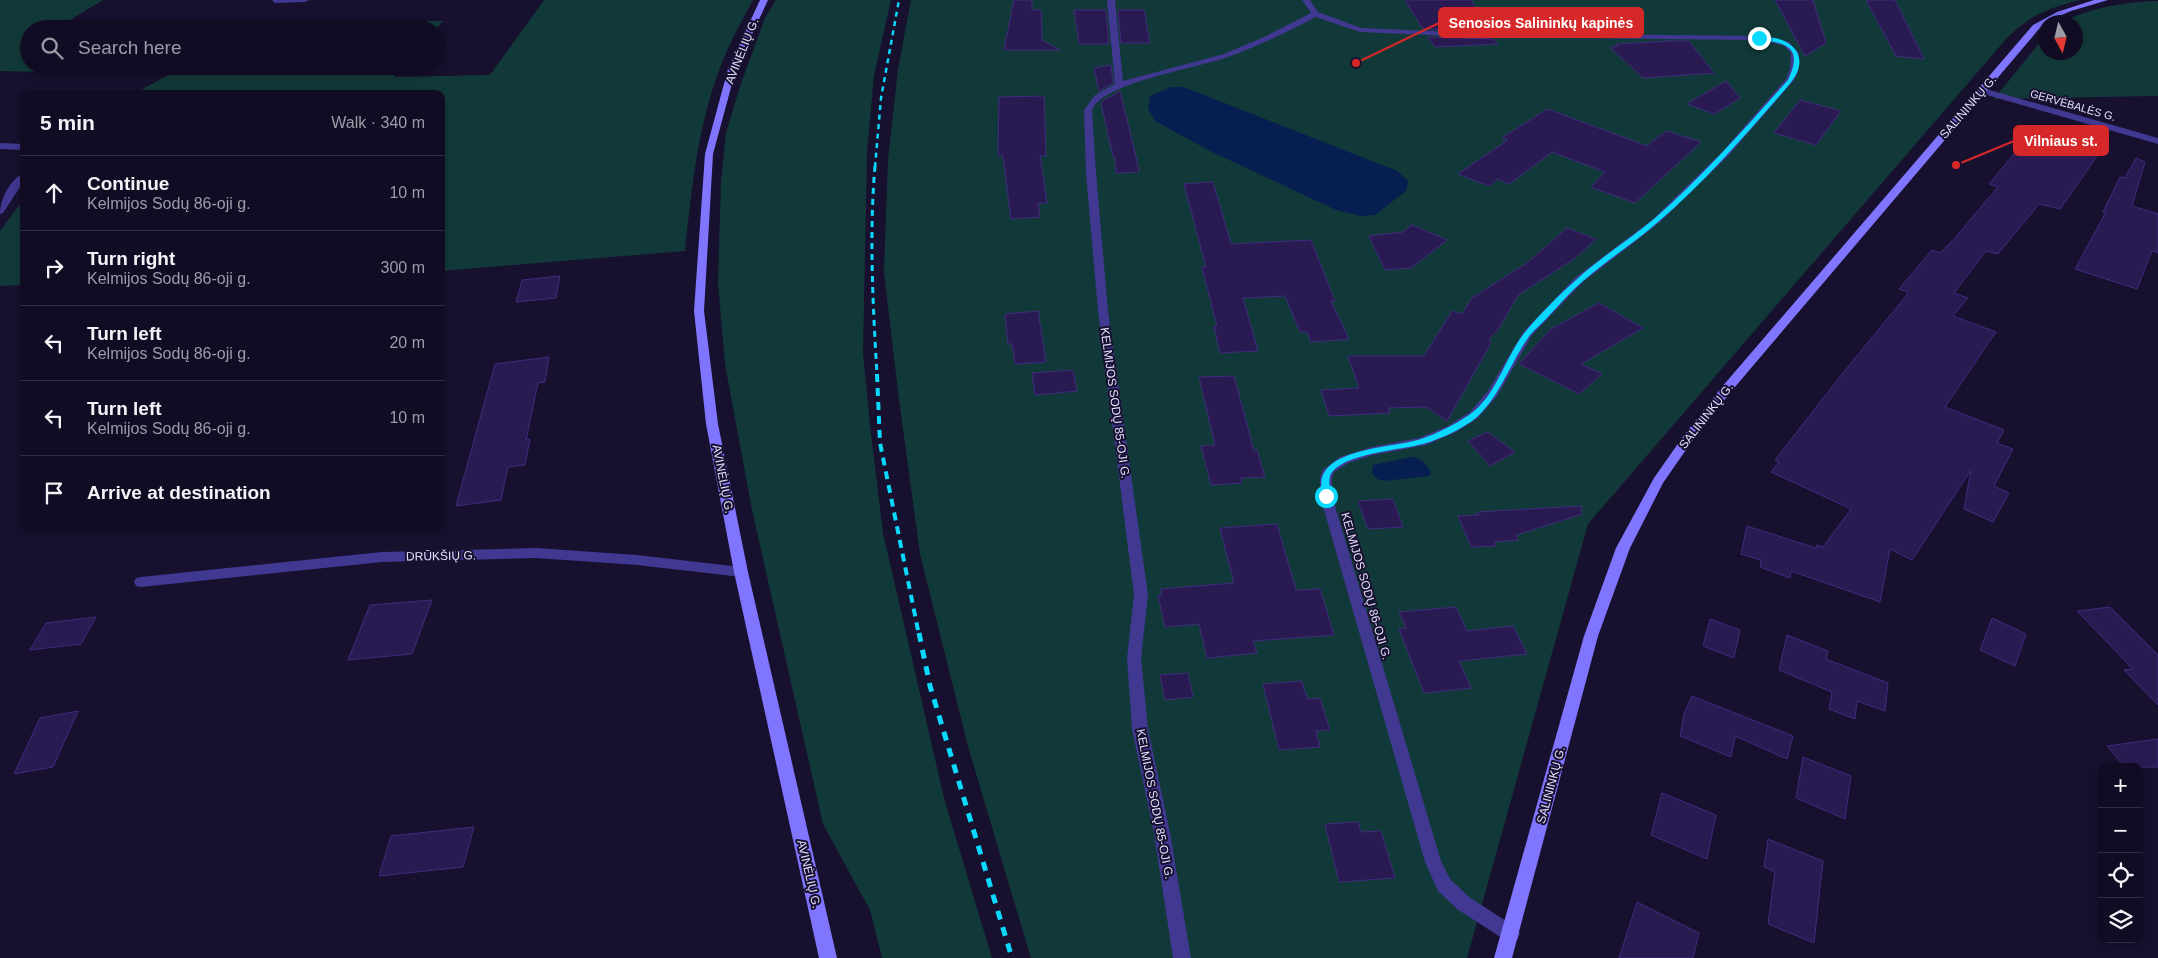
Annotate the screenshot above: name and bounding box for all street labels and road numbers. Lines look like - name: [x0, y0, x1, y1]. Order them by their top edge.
- street label: AVINĖLIŲ G.: [722, 16, 762, 86]
- street label: SALININKŲ G.: [1937, 72, 1999, 142]
- street label: GERVĖBALĖS G.: [2029, 87, 2117, 123]
- street label: KELMIJOS SODŲ 85-OJI G.: [1097, 326, 1133, 480]
- street label: SALININKŲ G.: [1676, 380, 1736, 452]
- street label: AVINĖLIŲ G.: [709, 443, 737, 515]
- street label: KELMIJOS SODŲ 86-OJI G.: [1338, 511, 1394, 661]
- street label: DRŪKŠIŲ G.: [406, 547, 476, 564]
- street label: KELMIJOS SODŲ 85-OJI G.: [1134, 728, 1176, 880]
- street label: SALININKŲ G.: [1534, 745, 1568, 825]
- street label: AVINĖLIŲ G.: [794, 838, 824, 910]

